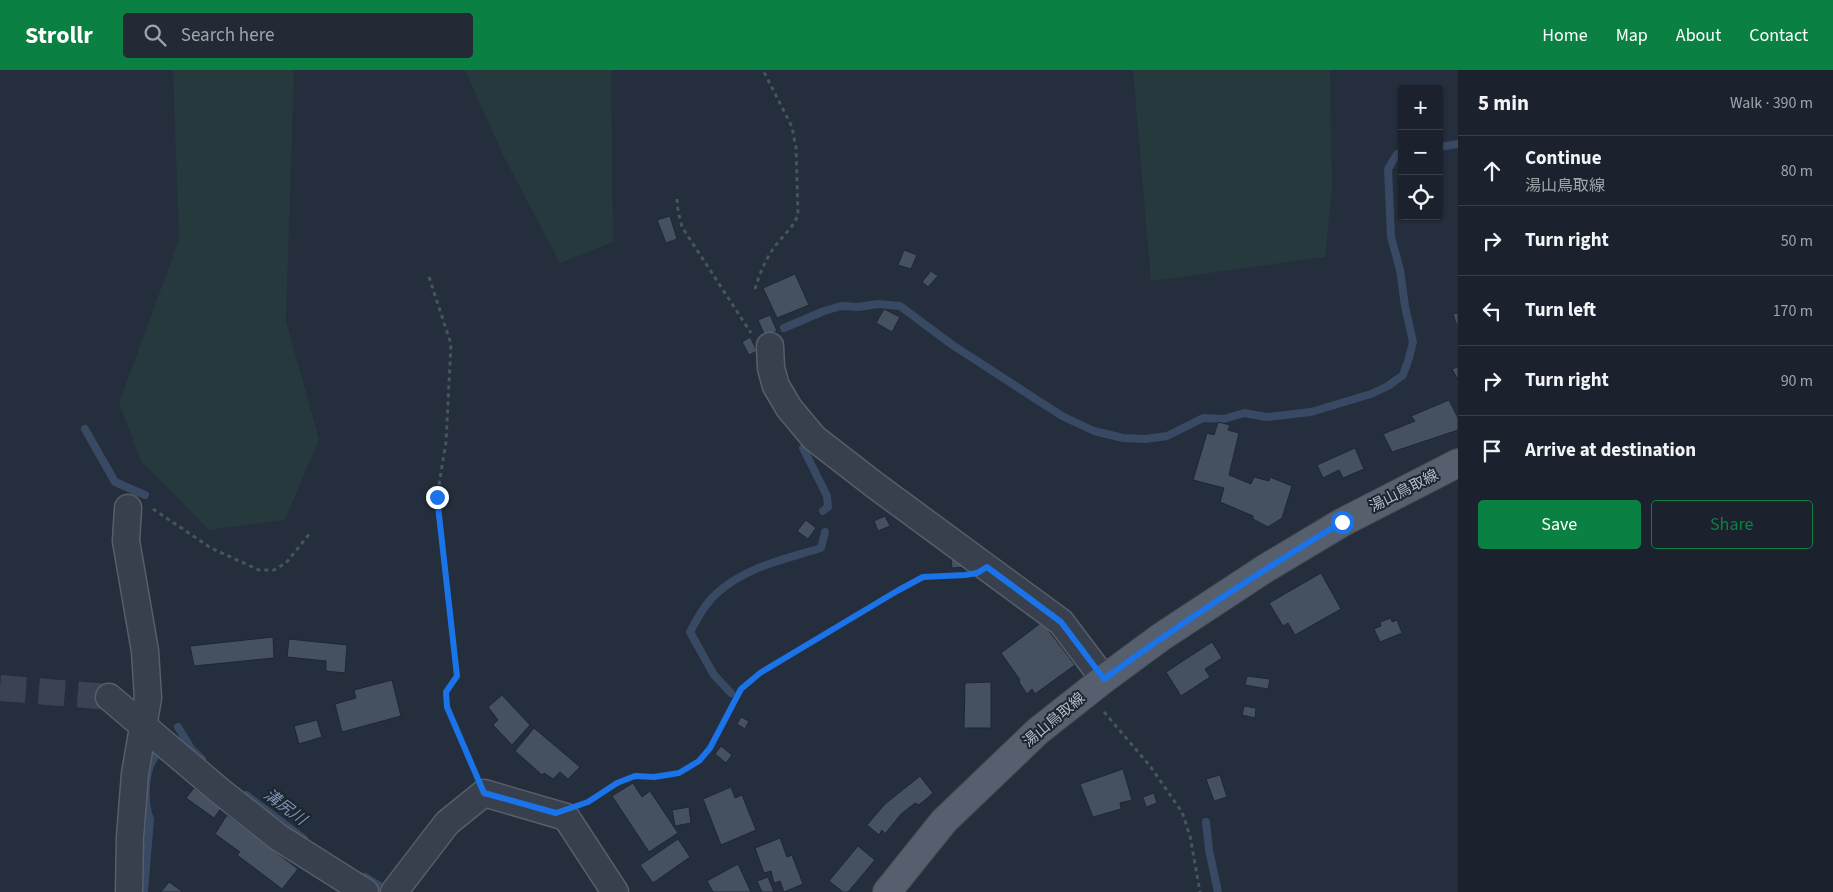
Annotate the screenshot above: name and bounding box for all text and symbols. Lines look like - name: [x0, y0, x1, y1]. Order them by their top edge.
- search box: [123, 13, 473, 58]
- text: Strollr: [25, 18, 93, 53]
- icon: search: [141, 21, 169, 49]
- text: Search here: [181, 22, 274, 49]
- text: Home: [1542, 23, 1588, 48]
- text: Map: [1616, 23, 1648, 48]
- text: About: [1676, 23, 1721, 48]
- text: Contact: [1749, 23, 1808, 48]
- map controls: [1398, 85, 1443, 220]
- button: +: [1398, 85, 1443, 130]
- text: 5 min: [1478, 88, 1529, 118]
- text: Walk · 390 m: [1730, 92, 1813, 114]
- button: −: [1398, 130, 1443, 175]
- text: Continue: [1525, 145, 1602, 172]
- icon: ahead: [1478, 157, 1506, 185]
- text: 80 m: [1781, 160, 1813, 182]
- button: locate: [1398, 175, 1443, 220]
- text: 湯山鳥取線: [1525, 175, 1605, 197]
- icon: right: [1478, 227, 1506, 255]
- text: Turn right: [1525, 227, 1609, 254]
- text: 50 m: [1781, 230, 1813, 252]
- icon: left: [1478, 297, 1506, 325]
- text: Turn left: [1525, 297, 1596, 324]
- text: 170 m: [1773, 300, 1813, 322]
- icon: right: [1478, 367, 1506, 395]
- text: Turn right: [1525, 367, 1609, 394]
- text: 90 m: [1781, 370, 1813, 392]
- icon: arrive: [1478, 437, 1506, 465]
- text: Arrive at destination: [1525, 437, 1696, 464]
- street label: 湯山鳥取線: [1366, 465, 1442, 517]
- route end: [426, 486, 449, 509]
- button: Save: [1478, 500, 1641, 549]
- button: Share: [1651, 500, 1813, 549]
- route start: [1331, 511, 1354, 534]
- street label: 湯山鳥取線: [1019, 688, 1089, 752]
- water label: 溝尻川: [259, 784, 312, 831]

